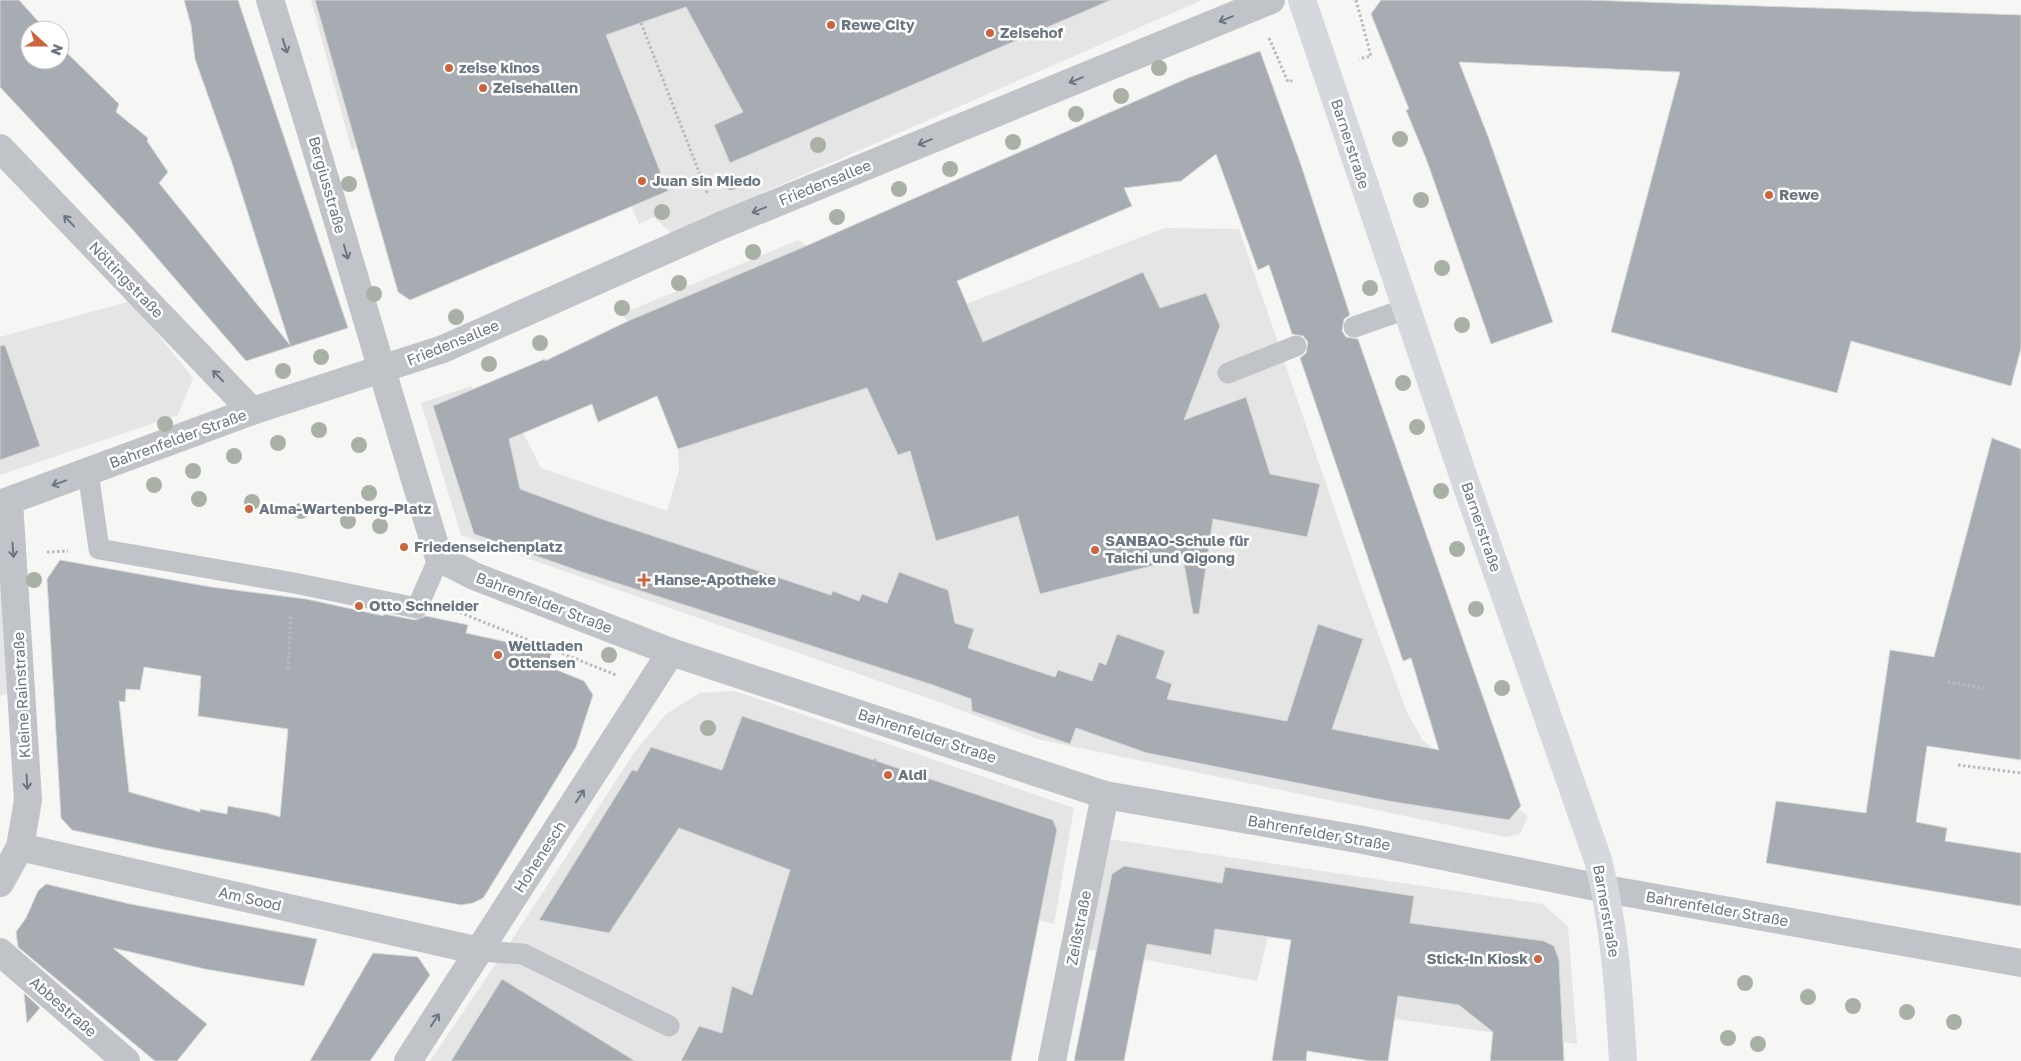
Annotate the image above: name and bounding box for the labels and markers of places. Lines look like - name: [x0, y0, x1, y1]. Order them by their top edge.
- place label: Rewe City: [841, 15, 915, 33]
- marker: Rewe City: [825, 19, 837, 31]
- place label: Zeisehof: [1000, 23, 1064, 41]
- marker: Zeisehof: [984, 27, 996, 39]
- place label: zeise kinos: [459, 58, 540, 76]
- marker: zeise kinos: [443, 62, 455, 74]
- place label: Zeisehallen: [493, 78, 578, 96]
- marker: Zeisehallen: [477, 82, 489, 94]
- place label: Juan sin Miedo: [652, 171, 761, 189]
- marker: Juan sin Miedo: [636, 175, 648, 187]
- place label: Rewe: [1779, 185, 1819, 203]
- marker: Rewe: [1763, 189, 1775, 201]
- place label: Alma-Wartenberg-Platz: [259, 499, 432, 517]
- marker: Alma-Wartenberg-Platz: [243, 503, 255, 515]
- place label: SANBAO-Schule für Taichi und Qigong: [1105, 531, 1249, 566]
- place label: Friedenseichenplatz: [414, 537, 563, 555]
- marker: Friedenseichenplatz: [398, 541, 410, 553]
- marker: SANBAO-Schule für Taichi und Qigong: [1089, 544, 1101, 556]
- place label: Hanse-Apotheke: [654, 570, 776, 588]
- marker: Hanse-Apotheke: [638, 574, 650, 586]
- place label: Otto Schneider: [369, 596, 479, 614]
- marker: Otto Schneider: [353, 600, 365, 612]
- place label: Weltladen Ottensen: [508, 636, 583, 671]
- marker: Weltladen Ottensen: [492, 649, 504, 661]
- place label: Aldi: [898, 765, 927, 783]
- marker: Aldi: [882, 769, 894, 781]
- place label: Stick-In Kiosk: [1426, 949, 1528, 967]
- marker: Stick-In Kiosk: [1532, 953, 1544, 965]

